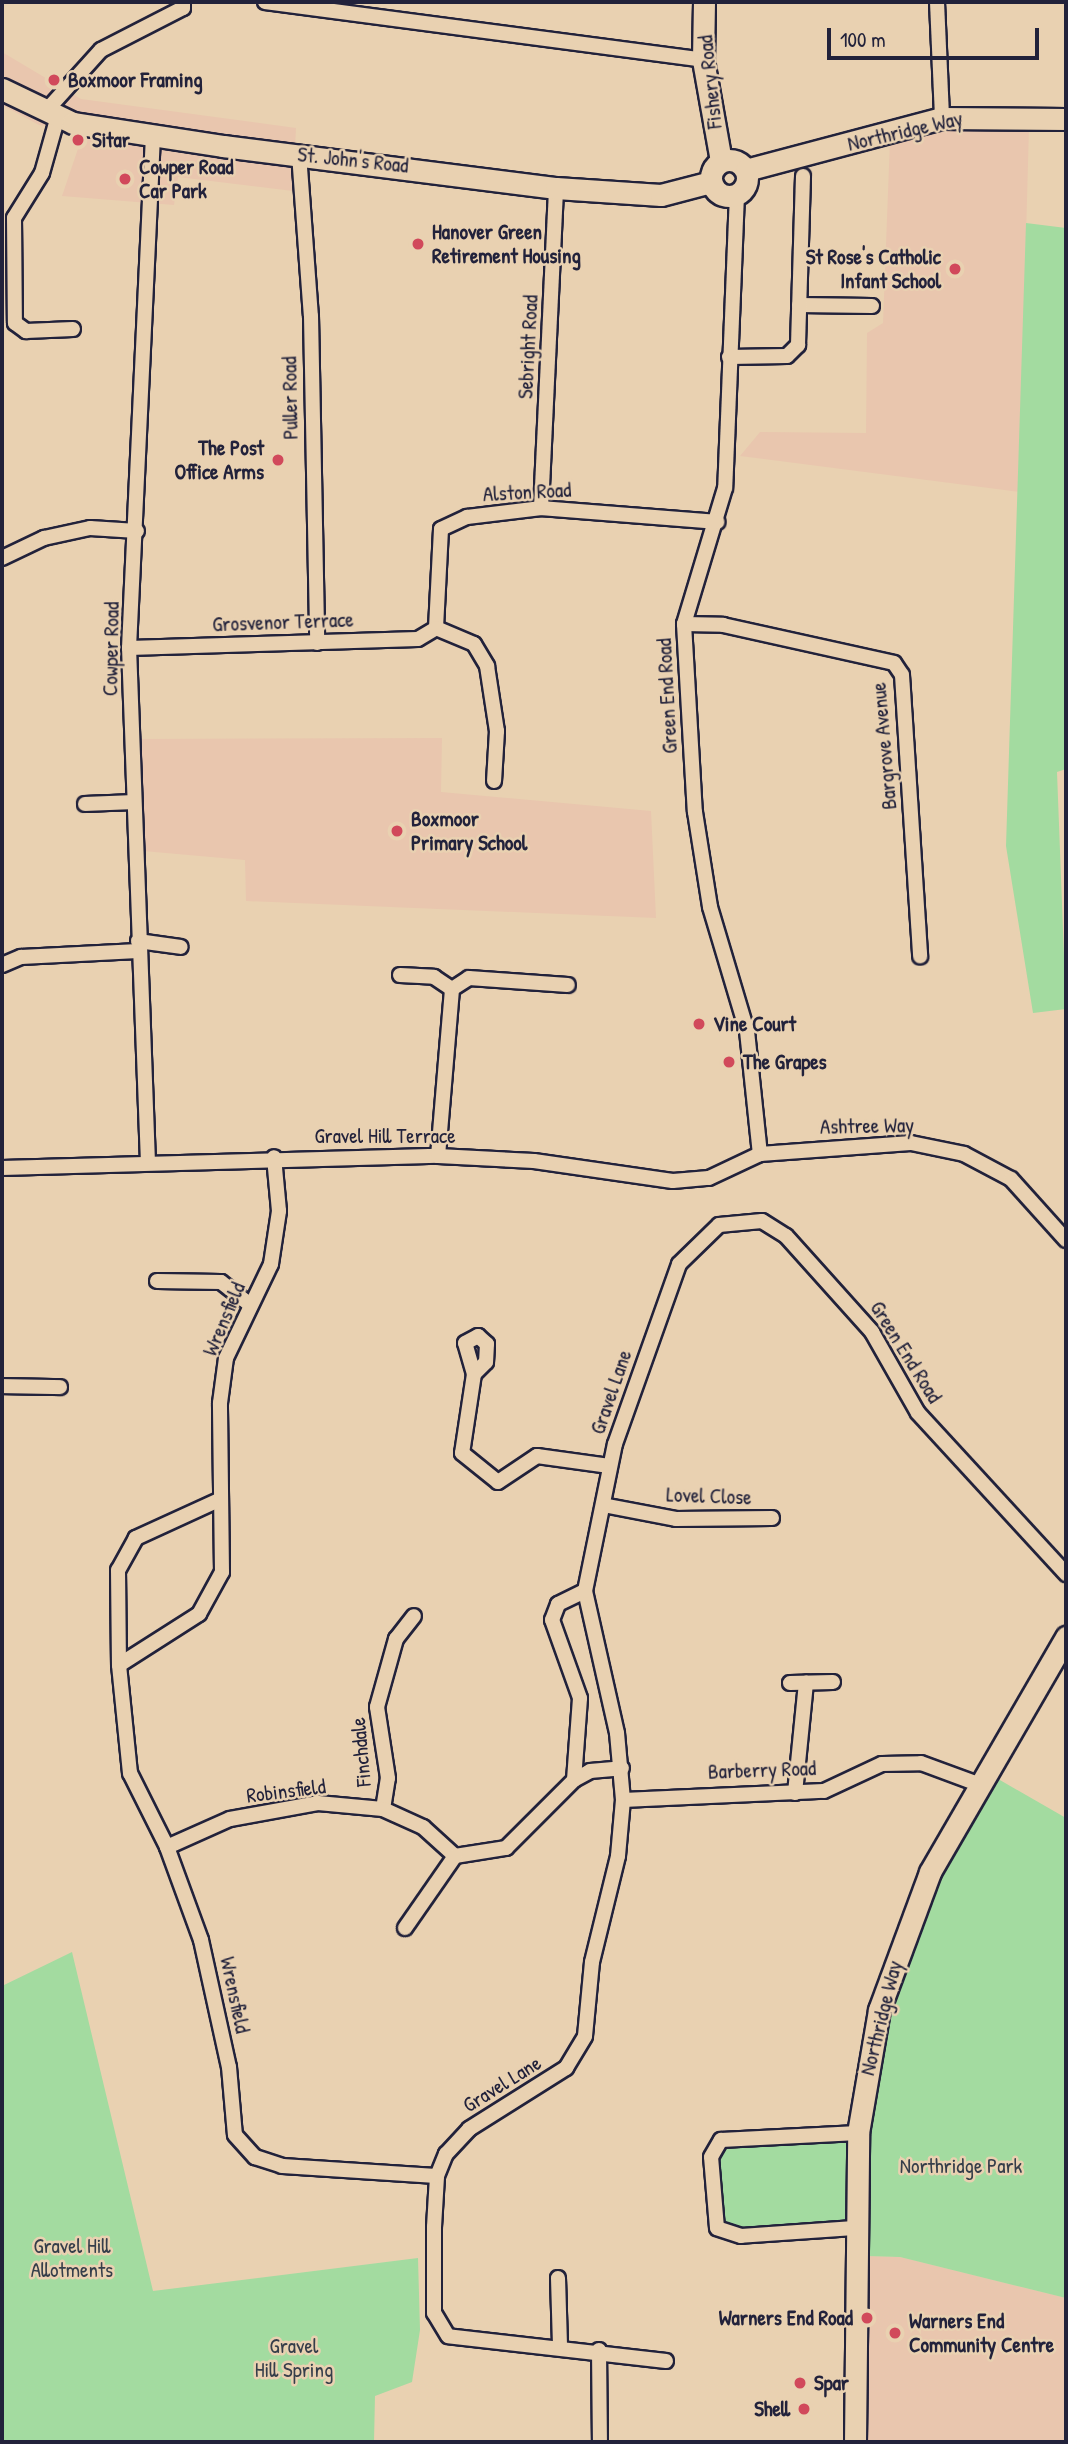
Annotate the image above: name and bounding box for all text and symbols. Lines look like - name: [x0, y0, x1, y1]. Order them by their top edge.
- scale bar: [830, 14, 1042, 58]
- text: 100 m: [840, 25, 886, 54]
- street label: Fishery Road: [693, 34, 727, 130]
- place label: Boxmoor Framing: [68, 67, 203, 93]
- marker: Boxmoor Framing: [46, 72, 62, 88]
- street label: Northridge Way: [845, 106, 965, 156]
- place label: Sitar: [92, 127, 130, 153]
- marker: Sitar: [70, 132, 86, 148]
- street label: St. John's Road: [296, 142, 410, 178]
- place label: Cowper Road Car Park: [139, 154, 233, 204]
- marker: Cowper Road Car Park: [117, 171, 133, 187]
- place label: Hanover Green Retirement Housing: [432, 219, 581, 269]
- marker: Hanover Green Retirement Housing: [410, 236, 426, 252]
- place label: St Rose's Catholic Infant School: [806, 244, 941, 294]
- marker: St Rose's Catholic Infant School: [947, 261, 963, 277]
- street label: Sebright Road: [513, 294, 543, 400]
- street label: Puller Road: [277, 356, 303, 440]
- place label: The Post Office Arms: [175, 435, 264, 485]
- marker: The Post Office Arms: [270, 452, 286, 468]
- street label: Alston Road: [482, 477, 572, 507]
- street label: Cowper Road: [98, 602, 124, 696]
- street label: Grosvenor Terrace: [212, 607, 354, 637]
- street label: Green End Road: [651, 638, 683, 754]
- street label: Bargrove Avenue: [866, 681, 902, 811]
- place label: Boxmoor Primary School: [411, 806, 527, 856]
- marker: Boxmoor Primary School: [389, 823, 405, 839]
- place label: Vine Court: [713, 1011, 796, 1037]
- marker: Vine Court: [691, 1016, 707, 1032]
- place label: The Grapes: [743, 1049, 827, 1075]
- marker: The Grapes: [721, 1054, 737, 1070]
- street label: Ashtree Way: [820, 1113, 914, 1139]
- street label: Gravel Hill Terrace: [314, 1123, 456, 1149]
- street label: Wrensfield: [197, 1278, 251, 1360]
- street label: Green End Road: [865, 1296, 947, 1408]
- street label: Gravel Lane: [585, 1347, 637, 1437]
- street label: Lovel Close: [666, 1482, 752, 1510]
- street label: Finchdale: [345, 1716, 377, 1788]
- street label: Barberry Road: [707, 1756, 817, 1784]
- street label: Robinsfield: [245, 1774, 327, 1808]
- street label: Wrensfield: [215, 1954, 255, 2036]
- street label: Northridge Way: [855, 1958, 907, 2078]
- street label: Gravel Lane: [458, 2050, 546, 2118]
- park label: Northridge Park: [900, 2153, 1022, 2179]
- park label: Gravel Hill Allotments: [31, 2233, 113, 2283]
- place label: Warners End Road: [719, 2305, 853, 2331]
- place label: Warners End Community Centre: [909, 2308, 1054, 2358]
- marker: Warners End Road: [859, 2310, 875, 2326]
- marker: Warners End Community Centre: [887, 2325, 903, 2341]
- park label: Gravel Hill Spring: [255, 2333, 333, 2383]
- place label: Spar: [814, 2370, 849, 2396]
- marker: Spar: [792, 2375, 808, 2391]
- place label: Shell: [754, 2396, 790, 2422]
- marker: Shell: [796, 2401, 812, 2417]

